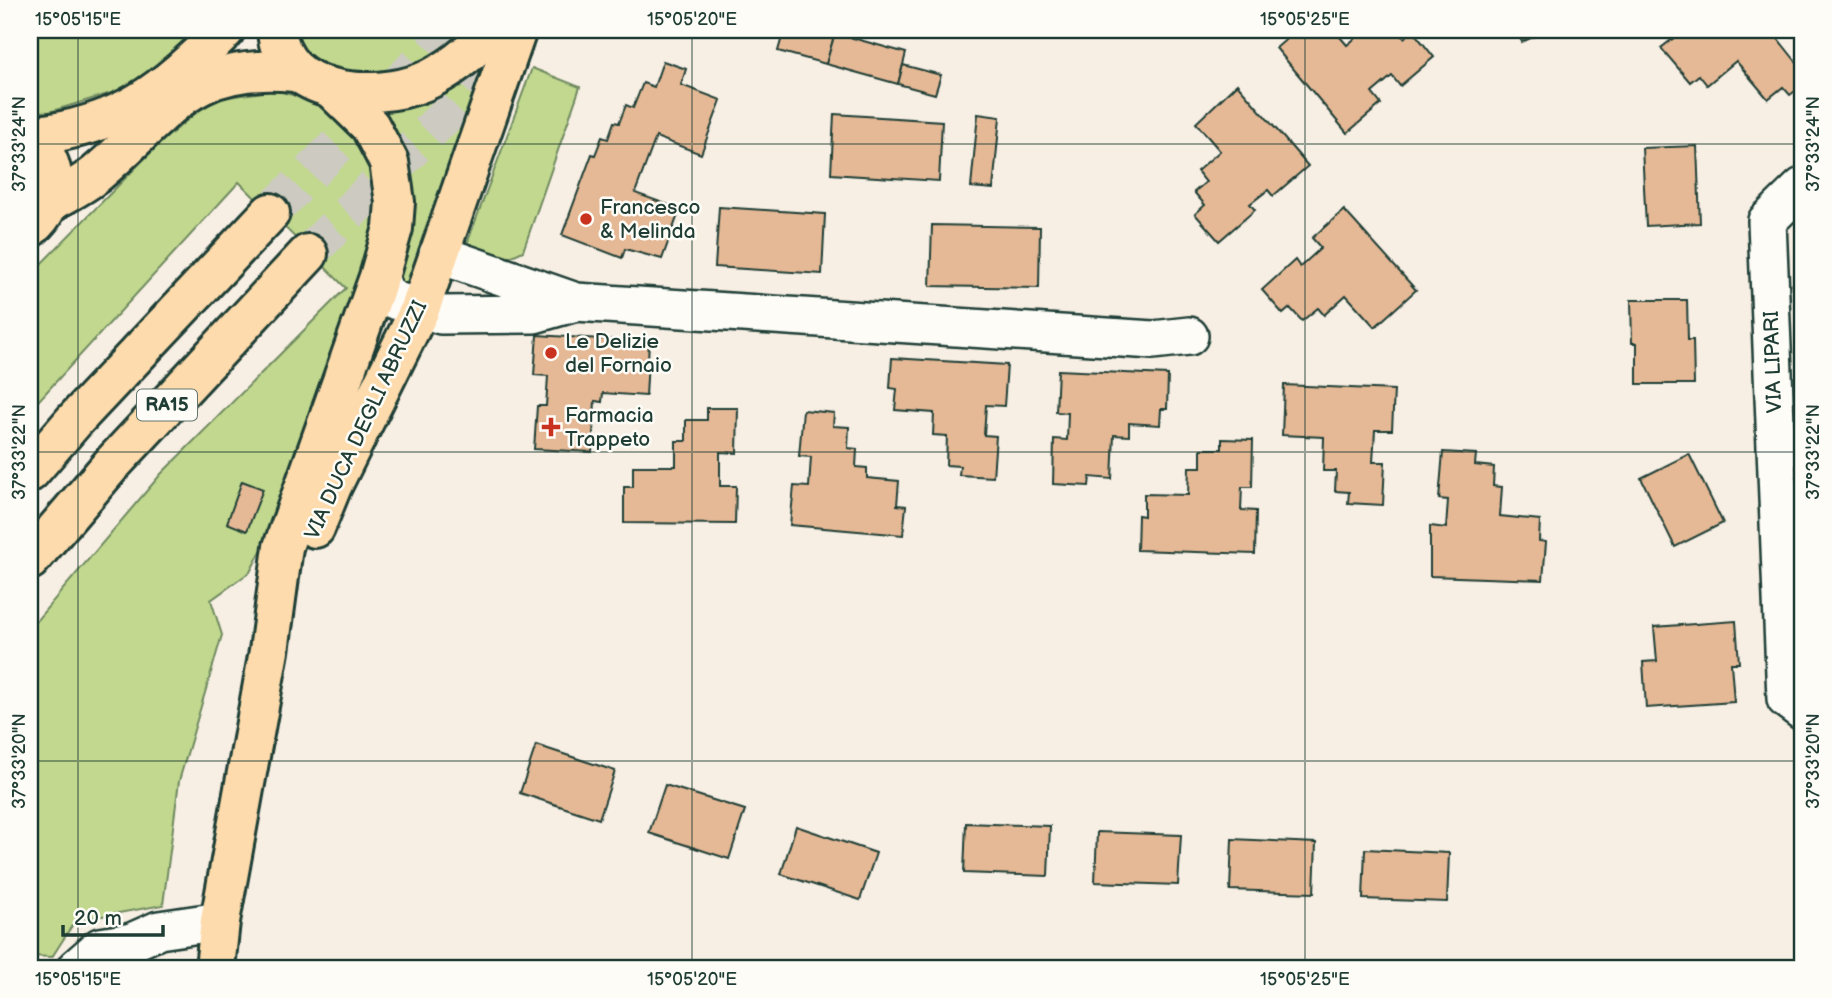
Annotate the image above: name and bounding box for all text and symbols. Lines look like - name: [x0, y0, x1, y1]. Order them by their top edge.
- text: 15°05'15"E: [35, 9, 121, 30]
- text: 15°05'20"E: [647, 9, 737, 30]
- text: 15°05'25"E: [1260, 9, 1350, 30]
- text: 37°33'24"N: [9, 96, 30, 192]
- text: 37°33'24"N: [1803, 96, 1824, 192]
- place label: Francesco & Melinda: [600, 195, 701, 244]
- marker: Francesco & Melinda: [578, 211, 594, 227]
- street label: VIA DUCA DEGLI ABRUZZI: [300, 297, 432, 543]
- street label: VIA LIPARI: [1759, 310, 1787, 414]
- place label: Le Delizie del Fornaio: [565, 329, 672, 378]
- marker: Le Delizie del Fornaio: [543, 345, 559, 361]
- road number: RA15: [137, 390, 197, 420]
- place label: Farmacia Trappeto: [565, 403, 654, 452]
- text: 37°33'22"N: [9, 404, 30, 500]
- text: 37°33'22"N: [1803, 404, 1824, 500]
- marker: Farmacia Trappeto: [543, 419, 559, 435]
- text: 37°33'20"N: [9, 713, 30, 809]
- text: 37°33'20"N: [1803, 713, 1824, 809]
- scale bar: [63, 893, 163, 937]
- text: 20 m: [74, 906, 122, 931]
- text: 15°05'15"E: [35, 969, 121, 990]
- text: 15°05'20"E: [647, 969, 737, 990]
- text: 15°05'25"E: [1260, 969, 1350, 990]

